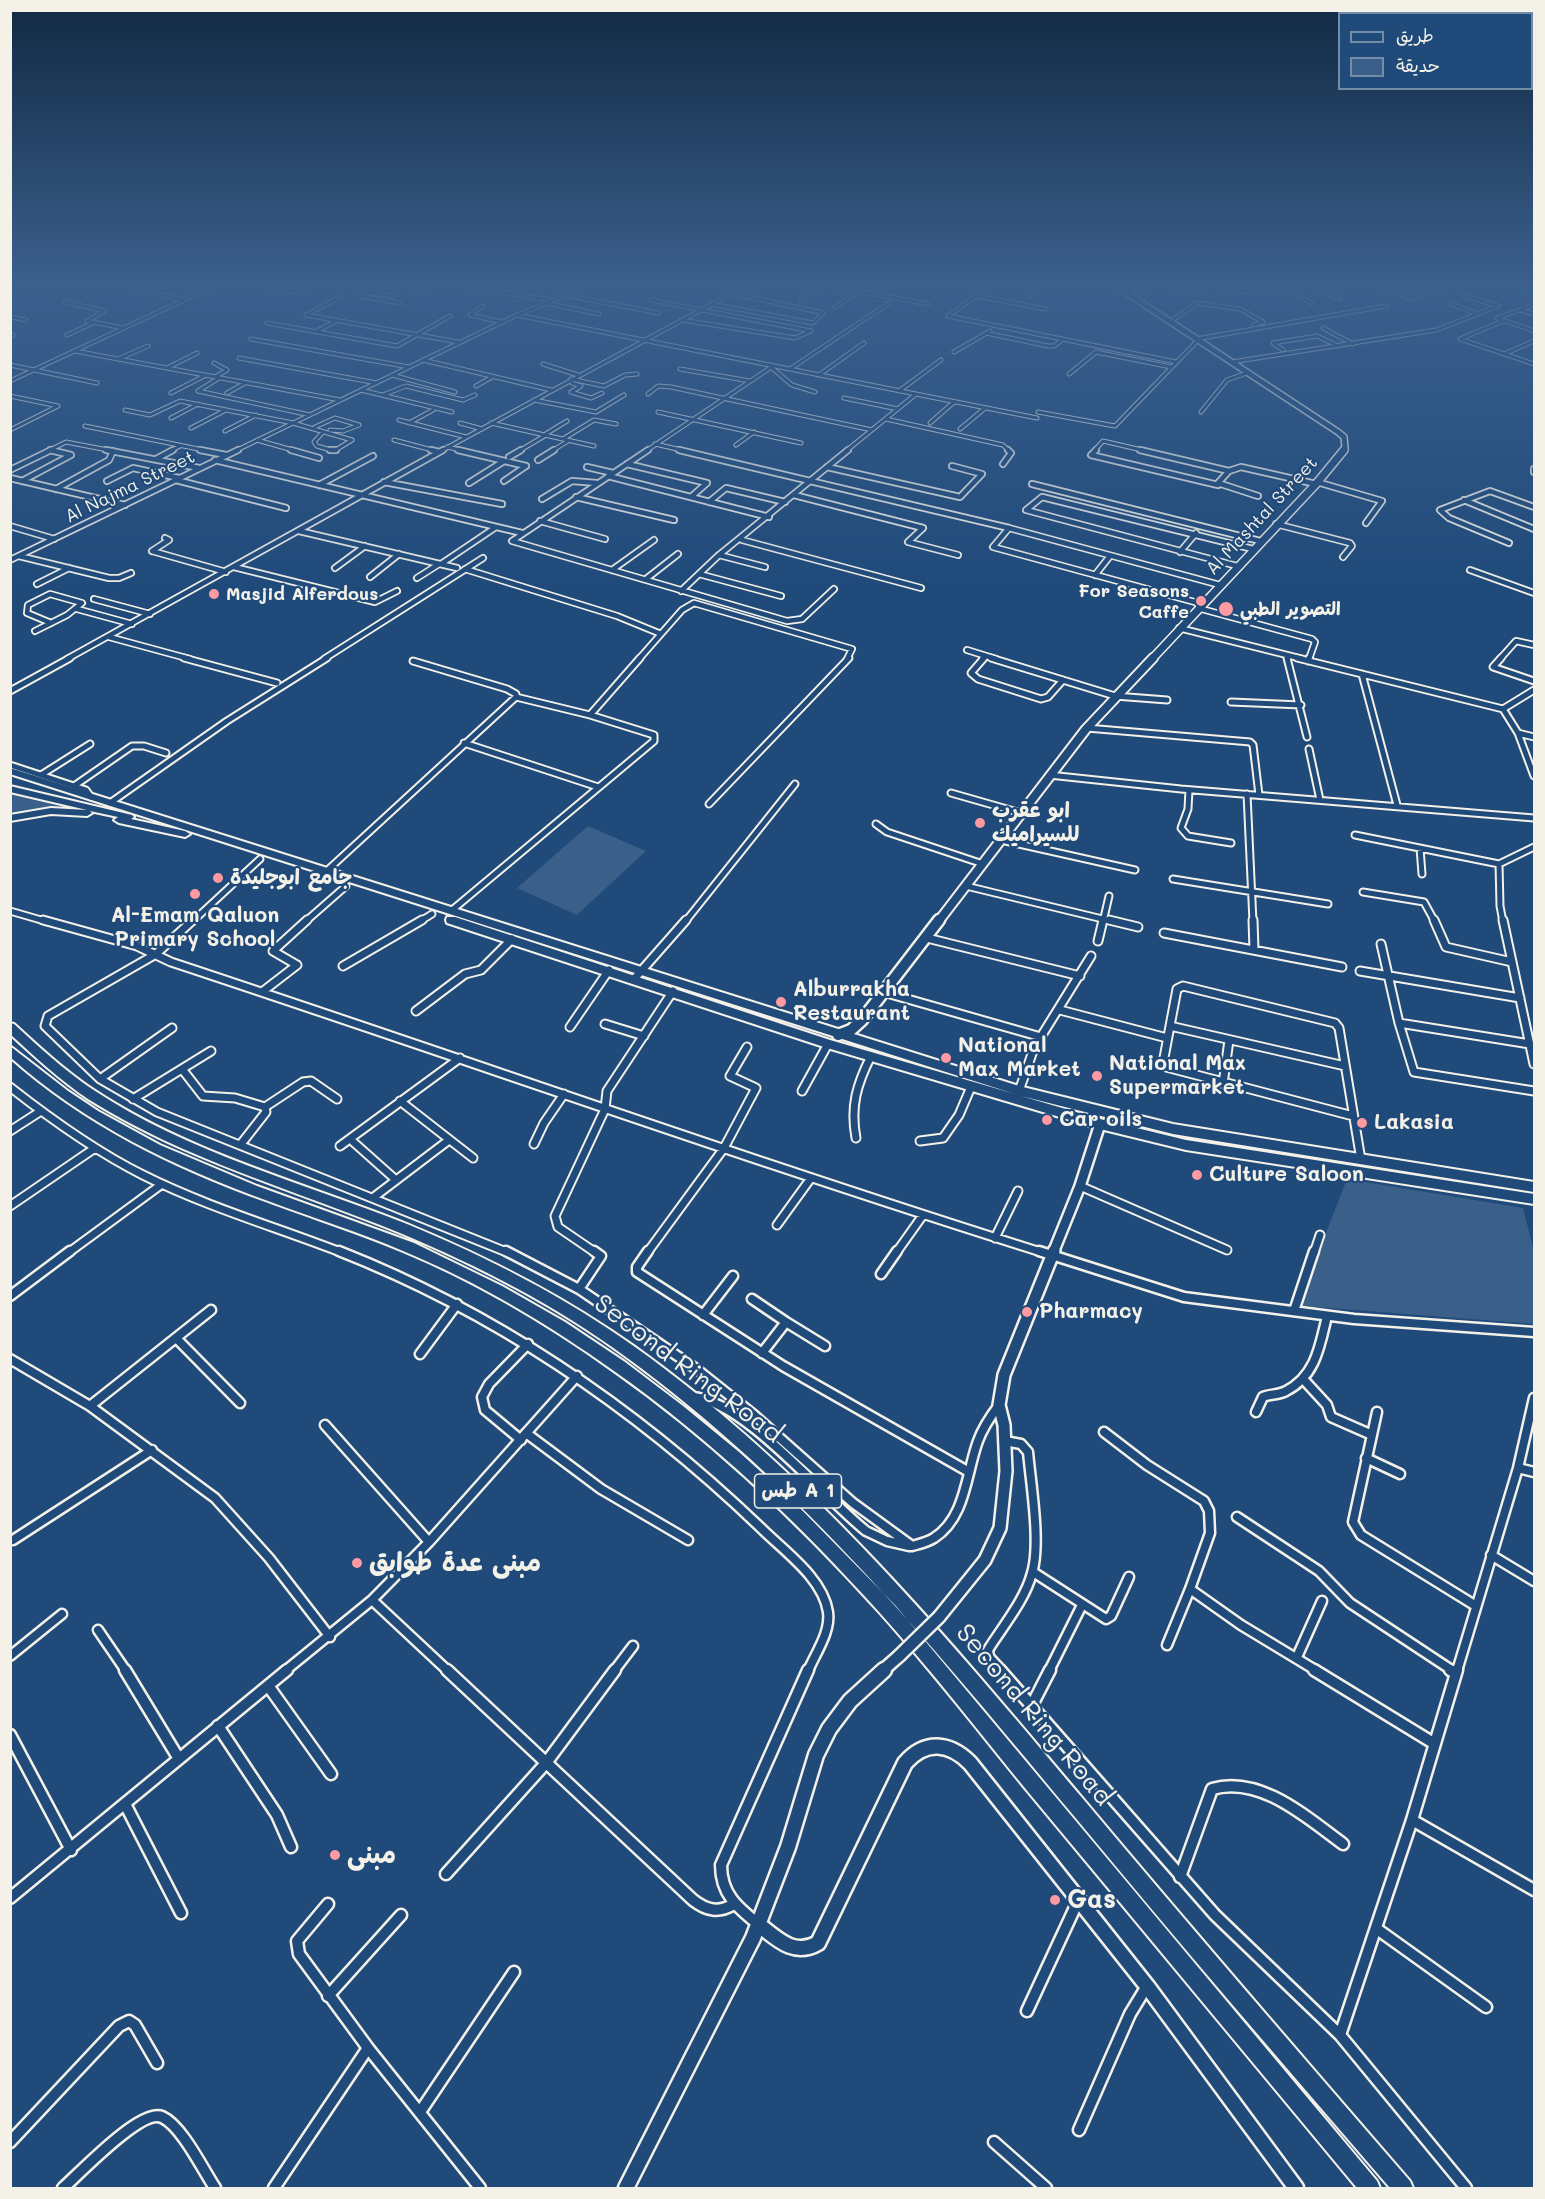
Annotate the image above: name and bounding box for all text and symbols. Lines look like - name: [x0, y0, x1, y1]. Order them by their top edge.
- legend: [1338, 12, 1533, 90]
- text: طريق: [1396, 23, 1434, 47]
- text: حديقة: [1396, 53, 1440, 77]
- street label: Al Najma Street: [61, 446, 199, 528]
- street label: Al Mashtal Street: [1202, 452, 1322, 580]
- place label: For Seasons Caffe: [1078, 580, 1189, 622]
- place label: Masjid Alferdous: [226, 583, 378, 605]
- marker: Masjid Alferdous: [207, 587, 221, 601]
- marker: For Seasons Caffe: [1194, 594, 1208, 608]
- place label: التصوير الطبي: [1240, 598, 1341, 620]
- marker: التصوير الطبي: [1217, 600, 1235, 618]
- place label: ابو عقرب للسيراميك: [992, 798, 1079, 848]
- marker: ابو عقرب للسيراميك: [973, 816, 987, 830]
- place label: جامع ابوجليدة: [230, 865, 352, 891]
- marker: جامع ابوجليدة: [211, 871, 225, 885]
- marker: Al-Emam Qaluon Primary School: [188, 887, 202, 901]
- place label: Al-Emam Qaluon Primary School: [111, 903, 279, 953]
- place label: Alburrakha Restaurant: [793, 977, 910, 1027]
- marker: Alburrakha Restaurant: [774, 995, 788, 1009]
- place label: National Max Market: [958, 1033, 1080, 1083]
- marker: National Max Market: [939, 1051, 953, 1065]
- place label: National Max Supermarket: [1109, 1051, 1246, 1101]
- marker: National Max Supermarket: [1090, 1069, 1104, 1083]
- place label: Car oils: [1059, 1107, 1142, 1133]
- place label: Lakasia: [1374, 1110, 1454, 1136]
- marker: Car oils: [1040, 1113, 1054, 1127]
- marker: Lakasia: [1355, 1116, 1369, 1130]
- place label: Culture Saloon: [1209, 1162, 1364, 1188]
- marker: Culture Saloon: [1190, 1168, 1204, 1182]
- street label: Second Ring Road: [588, 1288, 788, 1450]
- place label: Pharmacy: [1039, 1299, 1143, 1325]
- marker: Pharmacy: [1020, 1305, 1034, 1319]
- road number: طس A 1: [754, 1474, 842, 1508]
- place label: مبنى عدة طوابق: [369, 1547, 541, 1579]
- marker: مبنى عدة طوابق: [350, 1556, 364, 1570]
- street label: Second Ring Road: [949, 1618, 1119, 1812]
- place label: مبنى: [347, 1839, 396, 1871]
- marker: مبنى: [328, 1848, 342, 1862]
- place label: Gas: [1067, 1884, 1116, 1916]
- marker: Gas: [1048, 1893, 1062, 1907]

